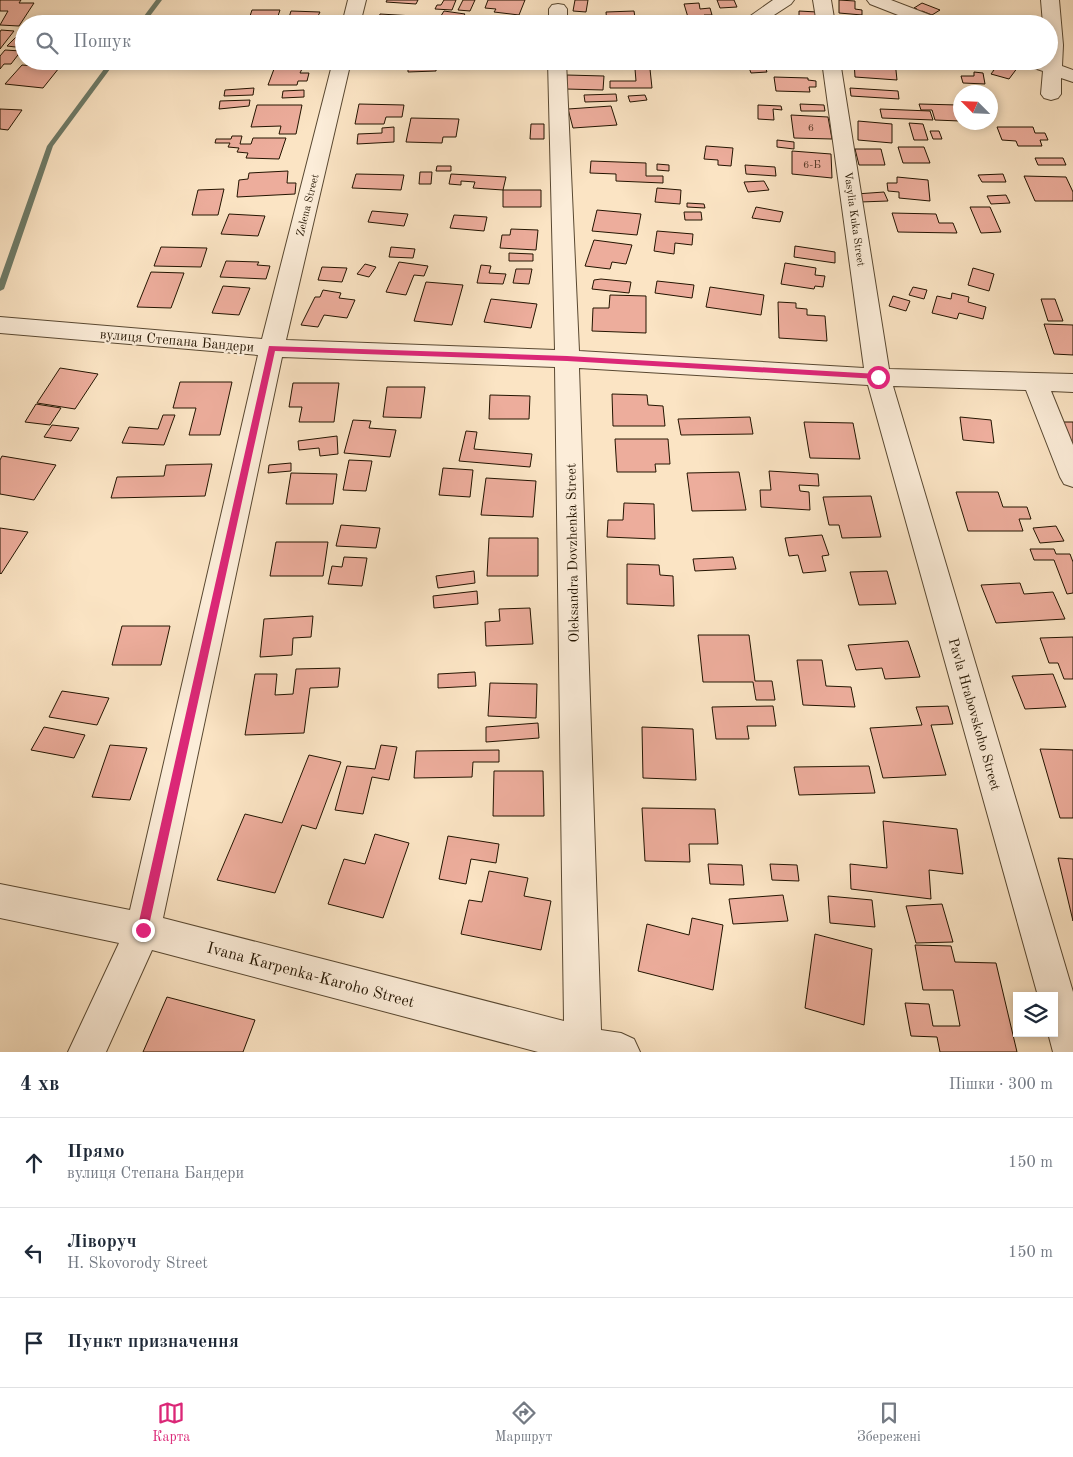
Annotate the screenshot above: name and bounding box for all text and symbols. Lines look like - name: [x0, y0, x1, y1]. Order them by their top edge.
- search box: [15, 15, 1058, 70]
- icon: search: [33, 29, 61, 57]
- text: Пошук: [73, 33, 131, 52]
- north arrow: [953, 85, 998, 130]
- house number: 6: [808, 123, 814, 134]
- house number: 6-Б: [803, 160, 821, 171]
- street label: Vasylia Kuka Street: [841, 171, 866, 267]
- street label: Zelena Street: [295, 173, 322, 238]
- street label: вулиця Степана Бандери: [99, 327, 255, 355]
- route start: [867, 366, 890, 389]
- street label: Oleksandra Dovzhenka Street: [564, 463, 582, 643]
- street label: Pavla Hrabovskoho Street: [946, 636, 1003, 792]
- route end: [132, 919, 155, 942]
- street label: Ivana Karpenka-Karoho Street: [205, 940, 416, 1011]
- map controls: [1013, 992, 1058, 1037]
- button: layers: [1013, 992, 1058, 1037]
- text: 4 хв: [20, 1074, 59, 1095]
- text: Пішки · 300 m: [949, 1077, 1053, 1093]
- text: Прямо: [67, 1143, 125, 1162]
- icon: ahead: [20, 1149, 48, 1177]
- text: 150 m: [1008, 1155, 1053, 1171]
- text: вулиця Степана Бандери: [67, 1166, 244, 1182]
- text: Ліворуч: [67, 1233, 137, 1252]
- icon: left: [20, 1239, 48, 1267]
- text: 150 m: [1008, 1245, 1053, 1261]
- text: H. Skovorody Street: [67, 1256, 208, 1272]
- icon: arrive: [20, 1329, 48, 1357]
- text: Пункт призначення: [67, 1333, 239, 1352]
- tab: Карта: [152, 1399, 190, 1446]
- tab: Маршрут: [495, 1399, 552, 1446]
- tab: Збережені: [857, 1399, 921, 1446]

